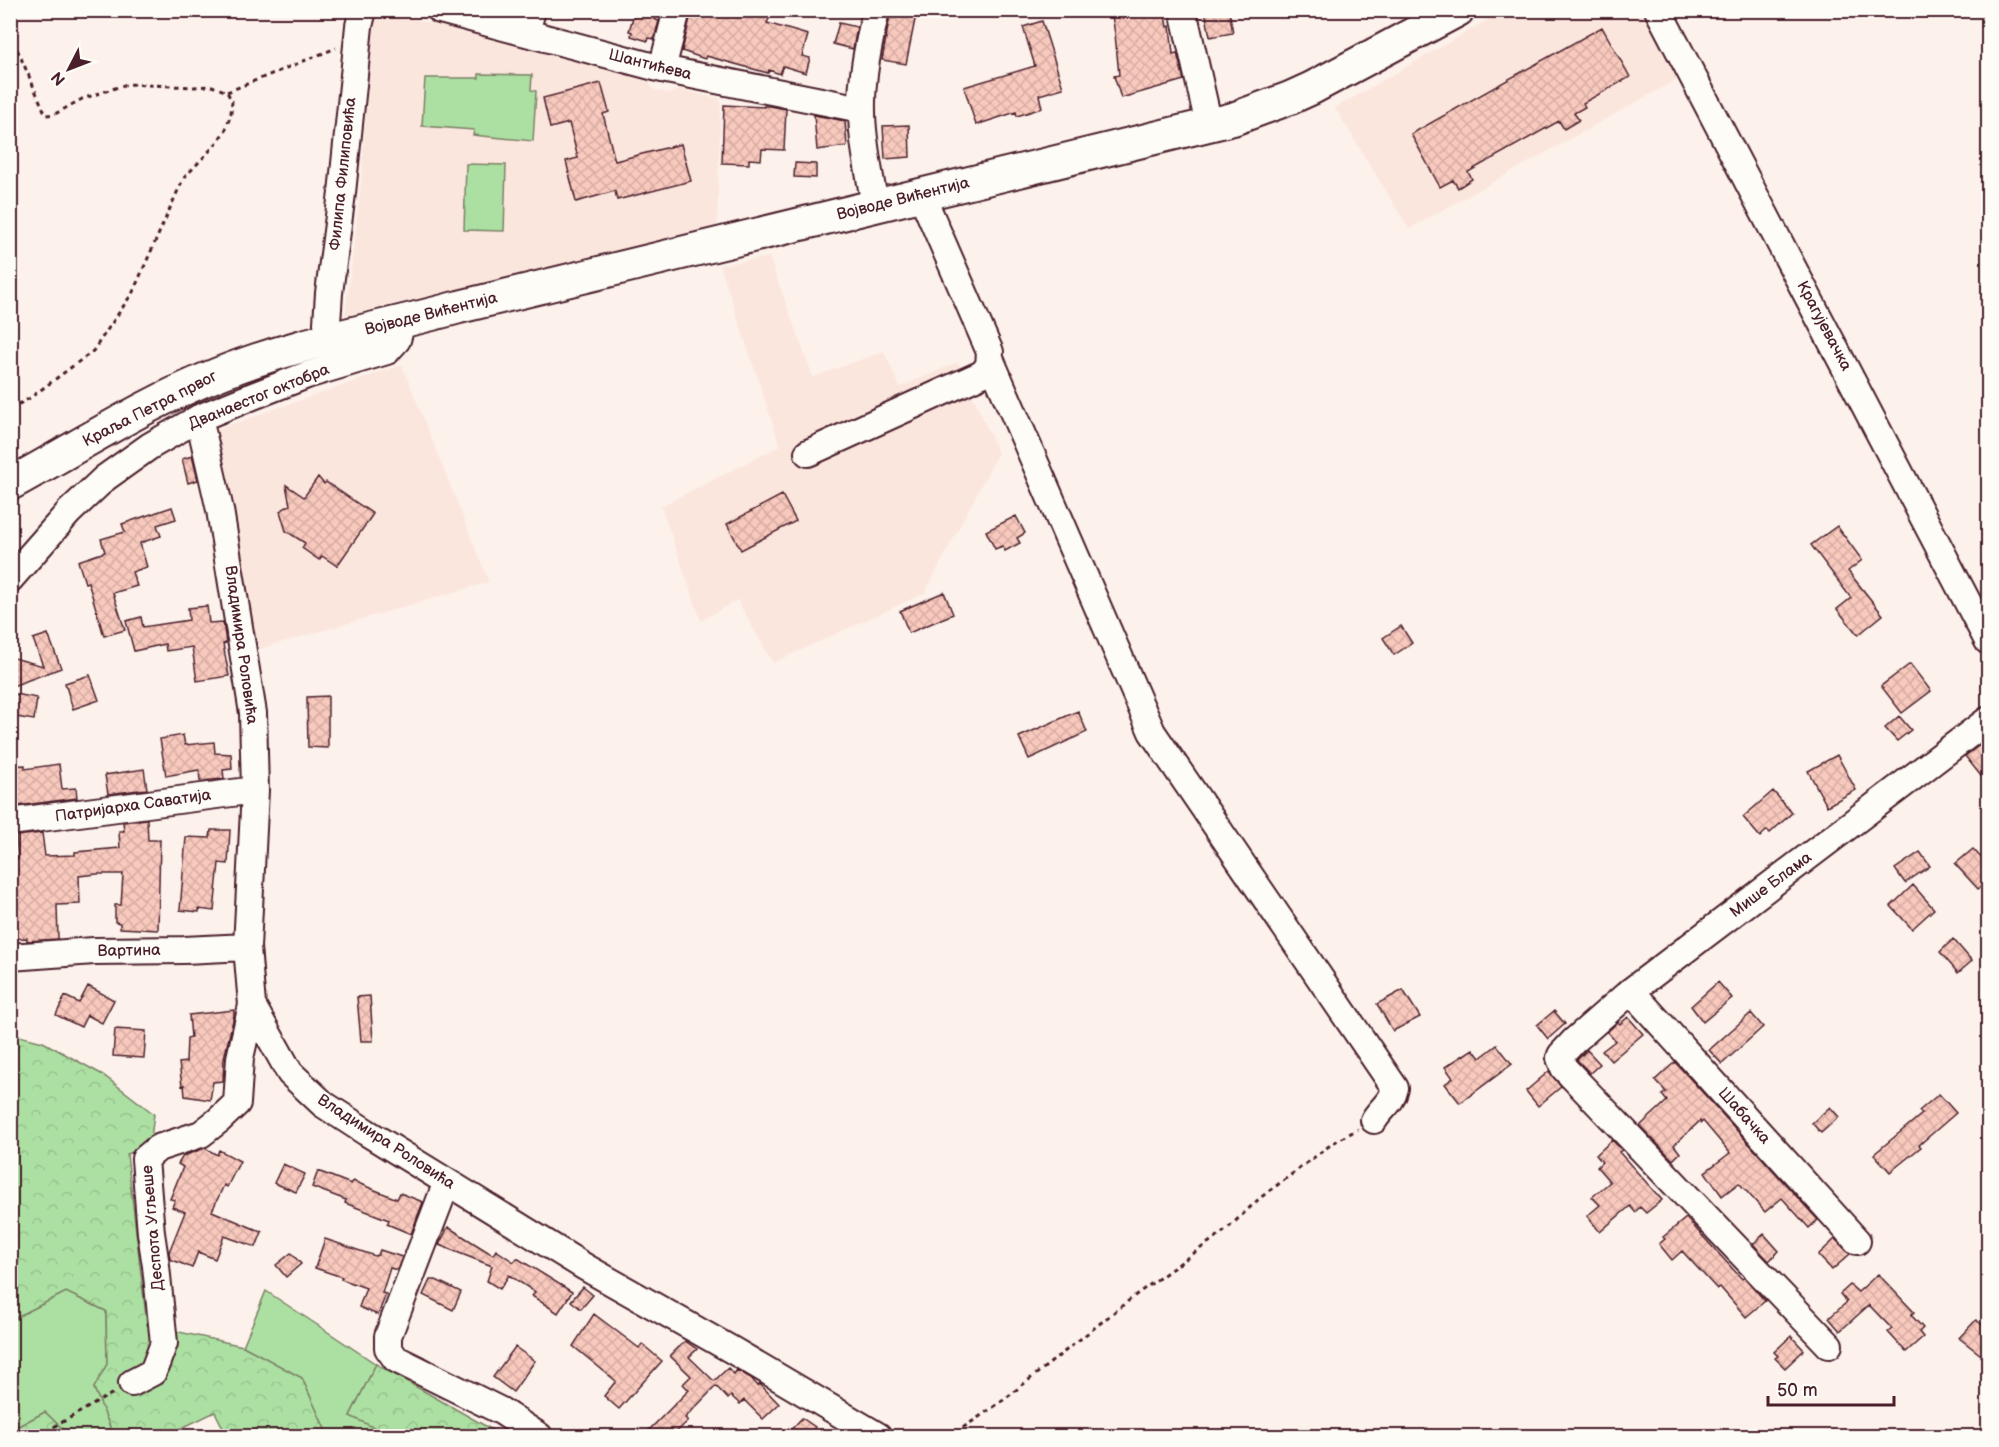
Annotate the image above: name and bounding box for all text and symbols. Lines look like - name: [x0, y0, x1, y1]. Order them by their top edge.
- north arrow: [39, 39, 99, 99]
- street label: Шантићева: [606, 45, 694, 85]
- text: N: [48, 67, 70, 89]
- street label: Филипа Филиповића: [326, 96, 361, 252]
- street label: Војводе Вићентија: [835, 173, 972, 225]
- street label: Крагујевачка: [1792, 278, 1856, 375]
- street label: Војводе Вићентија: [363, 288, 500, 340]
- street label: Дванаестог октобра: [186, 360, 333, 434]
- street label: Краља Петра првог: [80, 367, 220, 451]
- street label: Владимира Роловића: [220, 564, 262, 726]
- street label: Патријарха Саватија: [54, 786, 213, 826]
- street label: Мише Блама: [1726, 848, 1816, 922]
- street label: Вартина: [97, 941, 161, 961]
- street label: Шабачка: [1714, 1084, 1775, 1148]
- street label: Владимира Роловића: [314, 1090, 459, 1194]
- street label: Деспота Угљеше: [138, 1164, 168, 1292]
- scale bar: [1768, 1369, 1894, 1407]
- text: 50 m: [1777, 1380, 1818, 1401]

